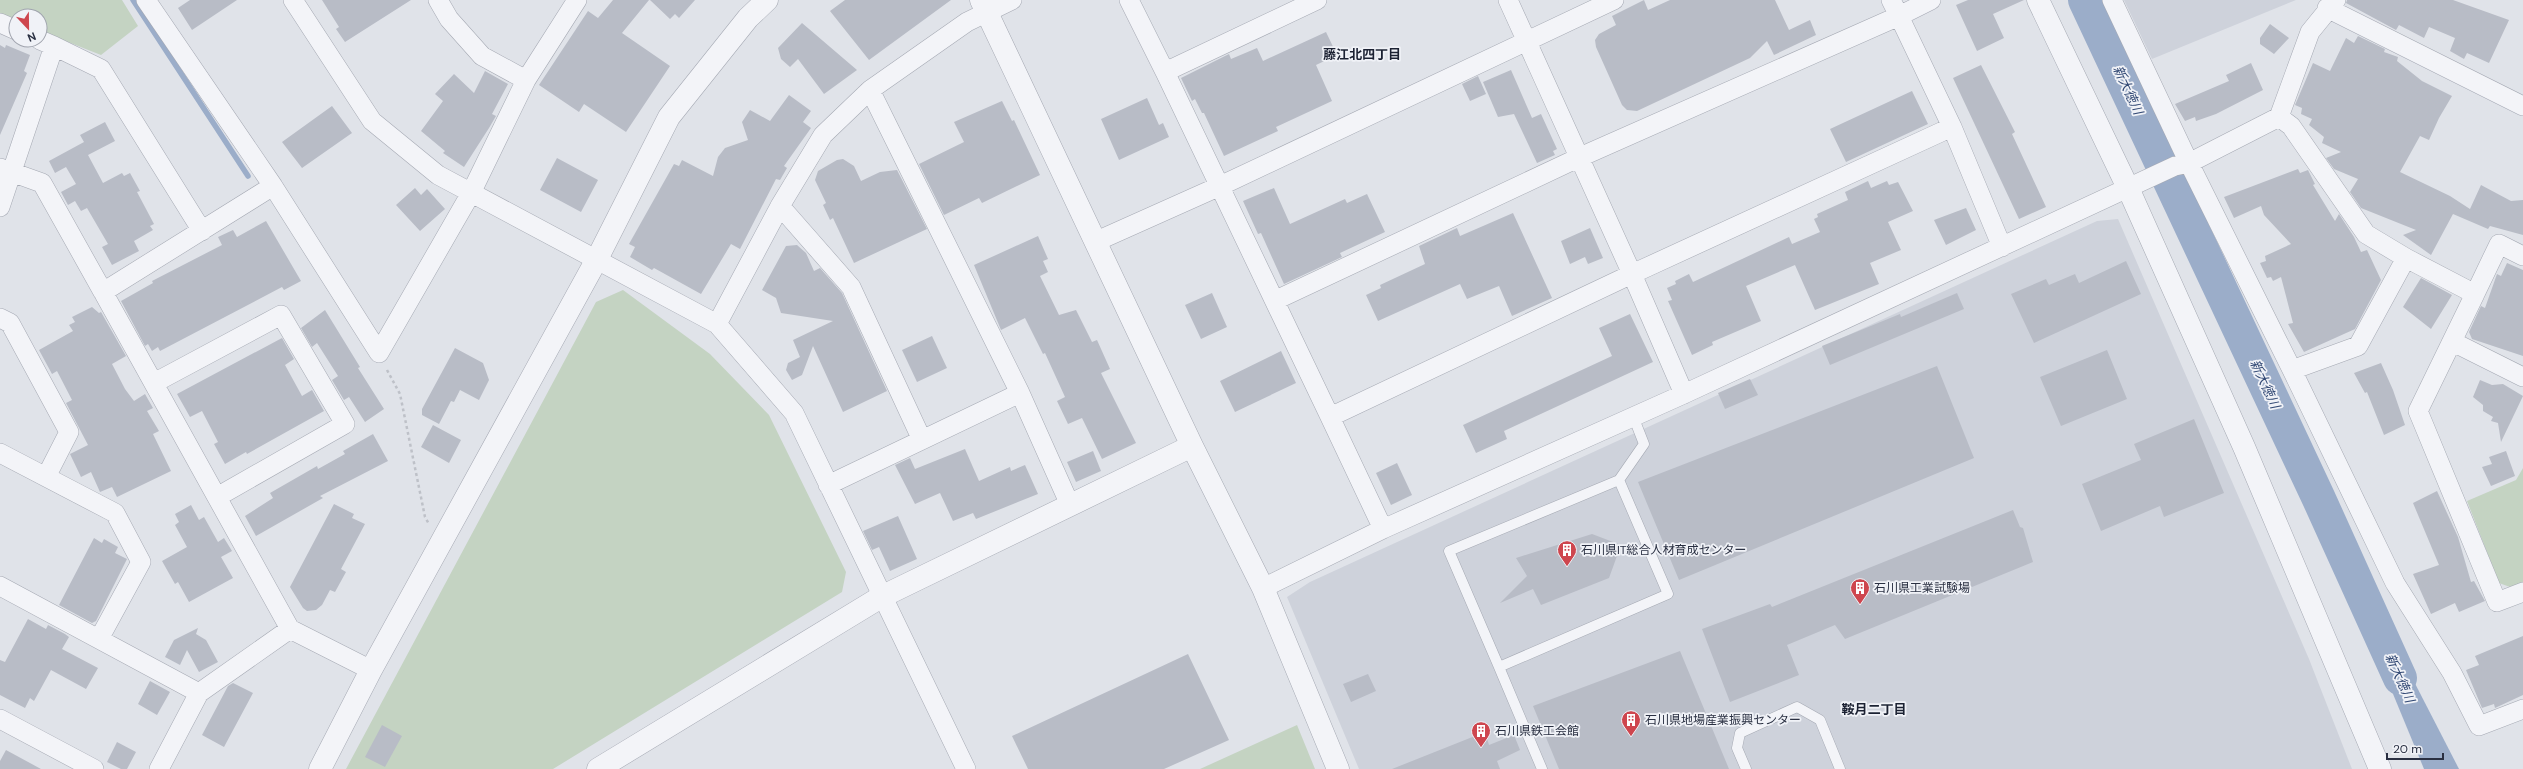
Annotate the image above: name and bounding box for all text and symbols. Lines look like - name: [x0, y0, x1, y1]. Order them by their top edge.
- north arrow: [8, 8, 48, 48]
- text: N: [25, 29, 38, 45]
- district label: 藤江北四丁目: [1323, 46, 1401, 63]
- water label: 新大徳川: [2109, 63, 2148, 119]
- water label: 新大徳川: [2246, 357, 2285, 413]
- building icon: 石川県IT総合人材育成センター: [1556, 539, 1578, 567]
- place label: 石川県IT総合人材育成センター: [1581, 542, 1747, 558]
- building icon: 石川県工業試験場: [1849, 577, 1871, 605]
- place label: 石川県工業試験場: [1874, 580, 1970, 596]
- water label: 新大徳川: [2382, 651, 2419, 707]
- district label: 鞍月二丁目: [1841, 701, 1907, 718]
- building icon: 石川県地場産業振興センター: [1620, 709, 1642, 737]
- place label: 石川県地場産業振興センター: [1645, 712, 1801, 728]
- building icon: 石川県鉄工会館: [1470, 720, 1492, 748]
- place label: 石川県鉄工会館: [1495, 723, 1579, 739]
- scale bar: [2387, 735, 2443, 761]
- text: 20 m: [2393, 741, 2422, 757]

